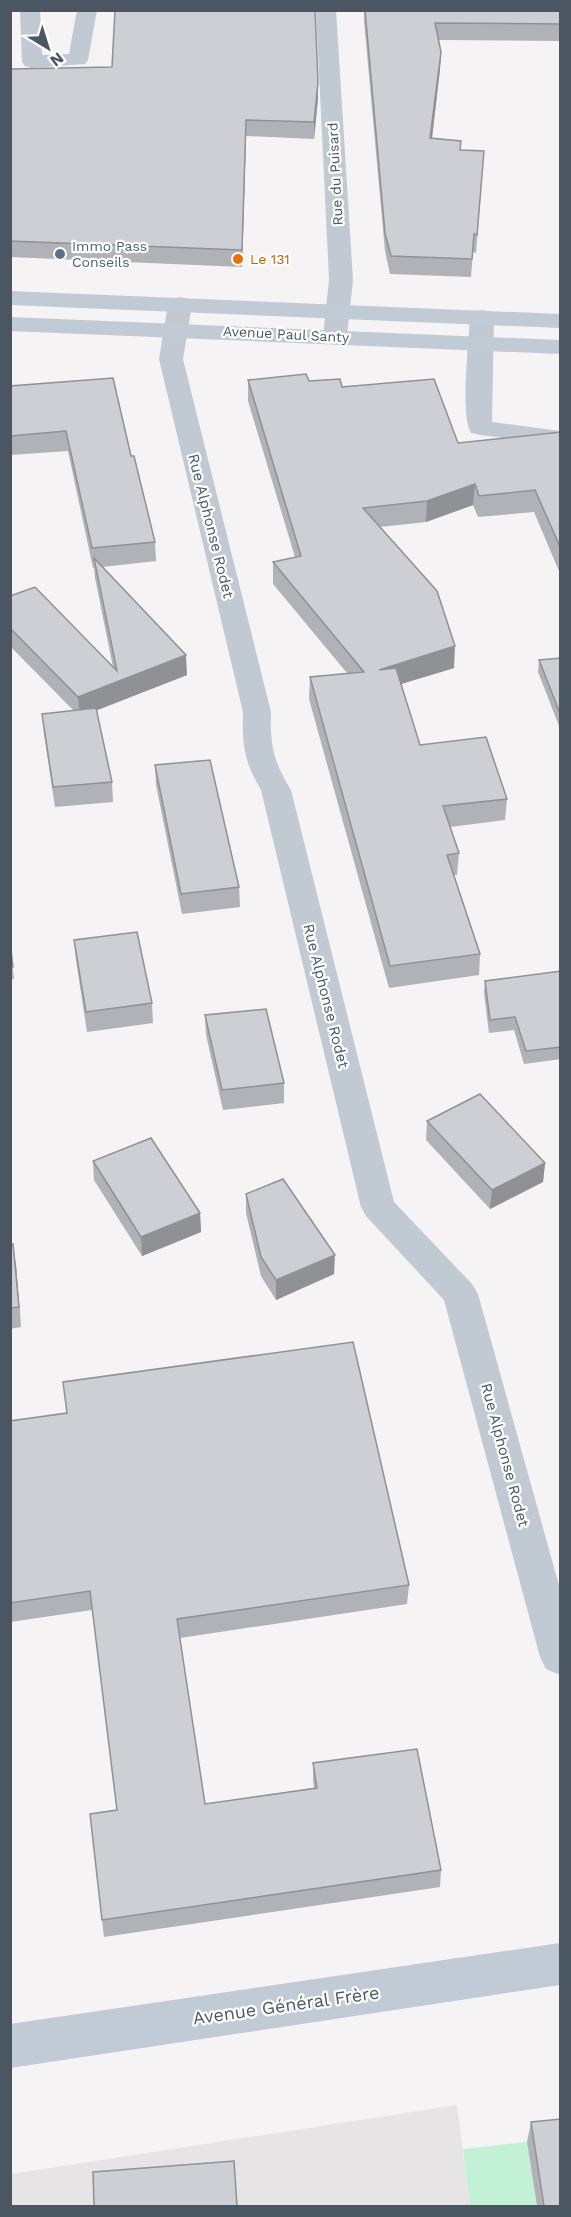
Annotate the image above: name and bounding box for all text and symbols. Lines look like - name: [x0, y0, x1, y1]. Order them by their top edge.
- north arrow: [18, 18, 78, 78]
- text: N: [46, 48, 67, 71]
- street label: Rue du Puisard: [324, 122, 346, 226]
- place label: Immo Pass Conseils: [72, 238, 147, 270]
- marker: Immo Pass Conseils: [53, 247, 67, 261]
- place label: Le 131: [250, 251, 290, 267]
- marker: Le 131: [231, 252, 245, 266]
- street label: Avenue Paul Santy: [222, 323, 350, 345]
- street label: Rue Alphonse Rodet: [184, 452, 238, 601]
- street label: Rue Alphonse Rodet: [299, 922, 353, 1071]
- street label: Rue Alphonse Rodet: [477, 1381, 533, 1530]
- street label: Avenue Général Frère: [191, 1982, 381, 2028]

